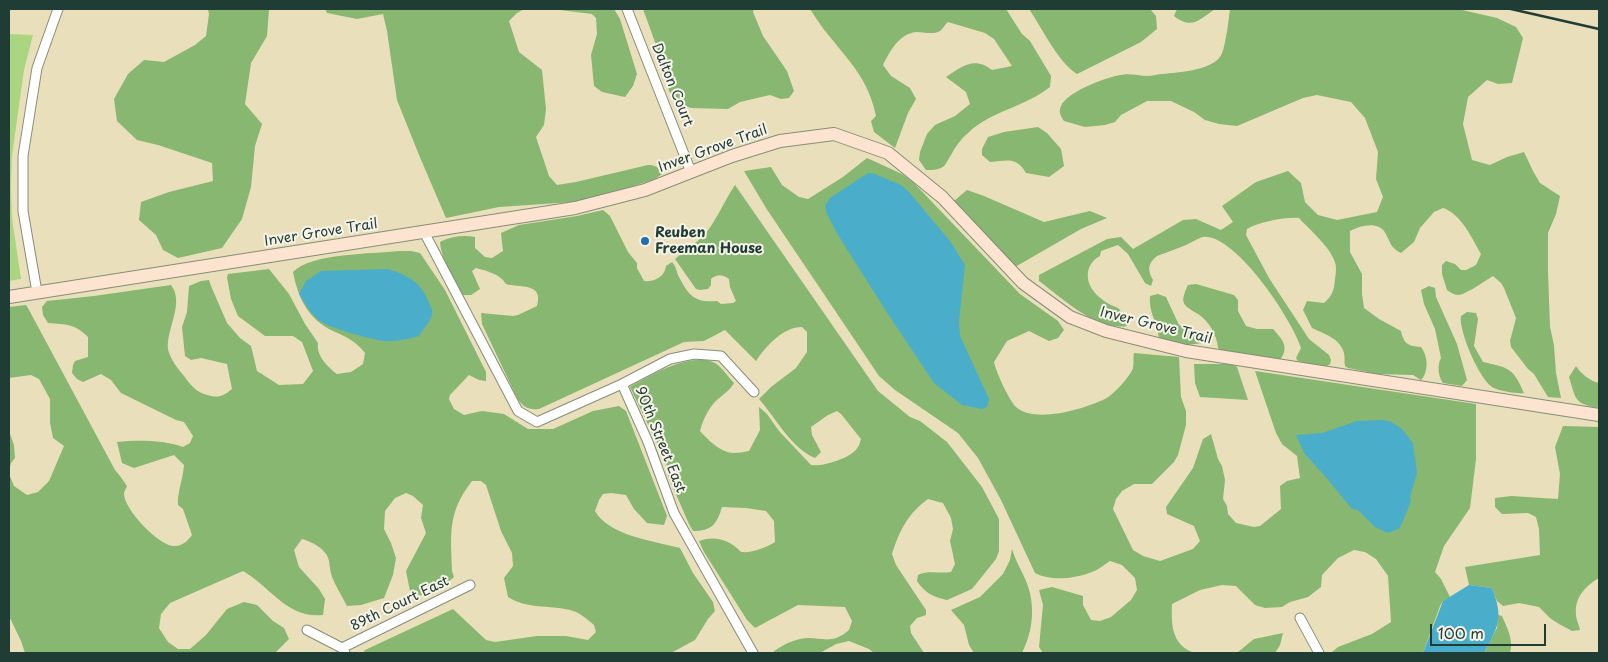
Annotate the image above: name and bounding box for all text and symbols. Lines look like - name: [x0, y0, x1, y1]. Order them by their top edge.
- street label: Dalton Court: [648, 41, 696, 129]
- street label: Inver Grove Trail: [656, 121, 770, 177]
- street label: Inver Grove Trail: [263, 216, 379, 250]
- place label: Reuben Freeman House: [655, 225, 763, 258]
- marker: Reuben Freeman House: [639, 235, 651, 247]
- street label: Inver Grove Trail: [1098, 304, 1214, 348]
- street label: 90th Street East: [631, 385, 689, 495]
- street label: 89th Court East: [348, 573, 452, 635]
- scale bar: [1433, 614, 1549, 646]
- text: 100 m: [1438, 621, 1484, 644]

